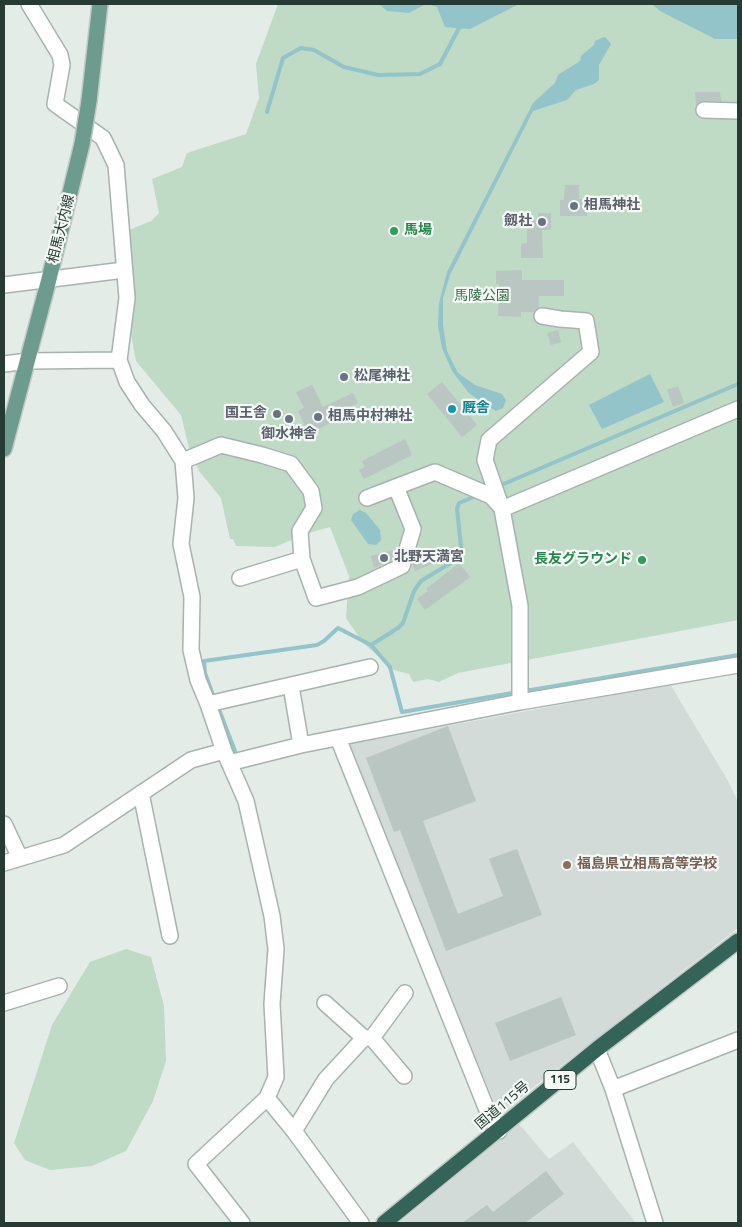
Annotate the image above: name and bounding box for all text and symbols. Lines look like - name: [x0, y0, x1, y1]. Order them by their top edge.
- street label: 相馬大内線: [45, 193, 79, 265]
- place label: 相馬神社: [584, 198, 640, 214]
- marker: 相馬神社: [568, 200, 580, 212]
- place label: 劔社: [504, 214, 532, 230]
- marker: 劔社: [536, 216, 548, 228]
- place label: 馬場: [404, 223, 432, 239]
- marker: 馬場: [388, 225, 400, 237]
- park label: 馬陵公園: [454, 289, 510, 305]
- place label: 松尾神社: [354, 369, 410, 385]
- marker: 松尾神社: [338, 371, 350, 383]
- place label: 厩舎: [462, 401, 490, 417]
- marker: 厩舎: [446, 403, 458, 415]
- place label: 国王舎: [225, 406, 267, 422]
- marker: 国王舎: [271, 408, 283, 420]
- place label: 相馬中村神社: [328, 409, 412, 425]
- marker: 相馬中村神社: [312, 411, 324, 423]
- marker: 御水神舎: [283, 413, 295, 425]
- place label: 御水神舎: [261, 427, 317, 443]
- place label: 北野天満宮: [394, 550, 464, 566]
- marker: 北野天満宮: [378, 552, 390, 564]
- place label: 長友グラウンド: [534, 552, 632, 568]
- marker: 長友グラウンド: [636, 554, 648, 566]
- place label: 福島県立相馬高等学校: [577, 857, 717, 873]
- marker: 福島県立相馬高等学校: [561, 859, 573, 871]
- road number: 115: [544, 1070, 576, 1090]
- street label: 国道115号: [473, 1079, 533, 1133]

